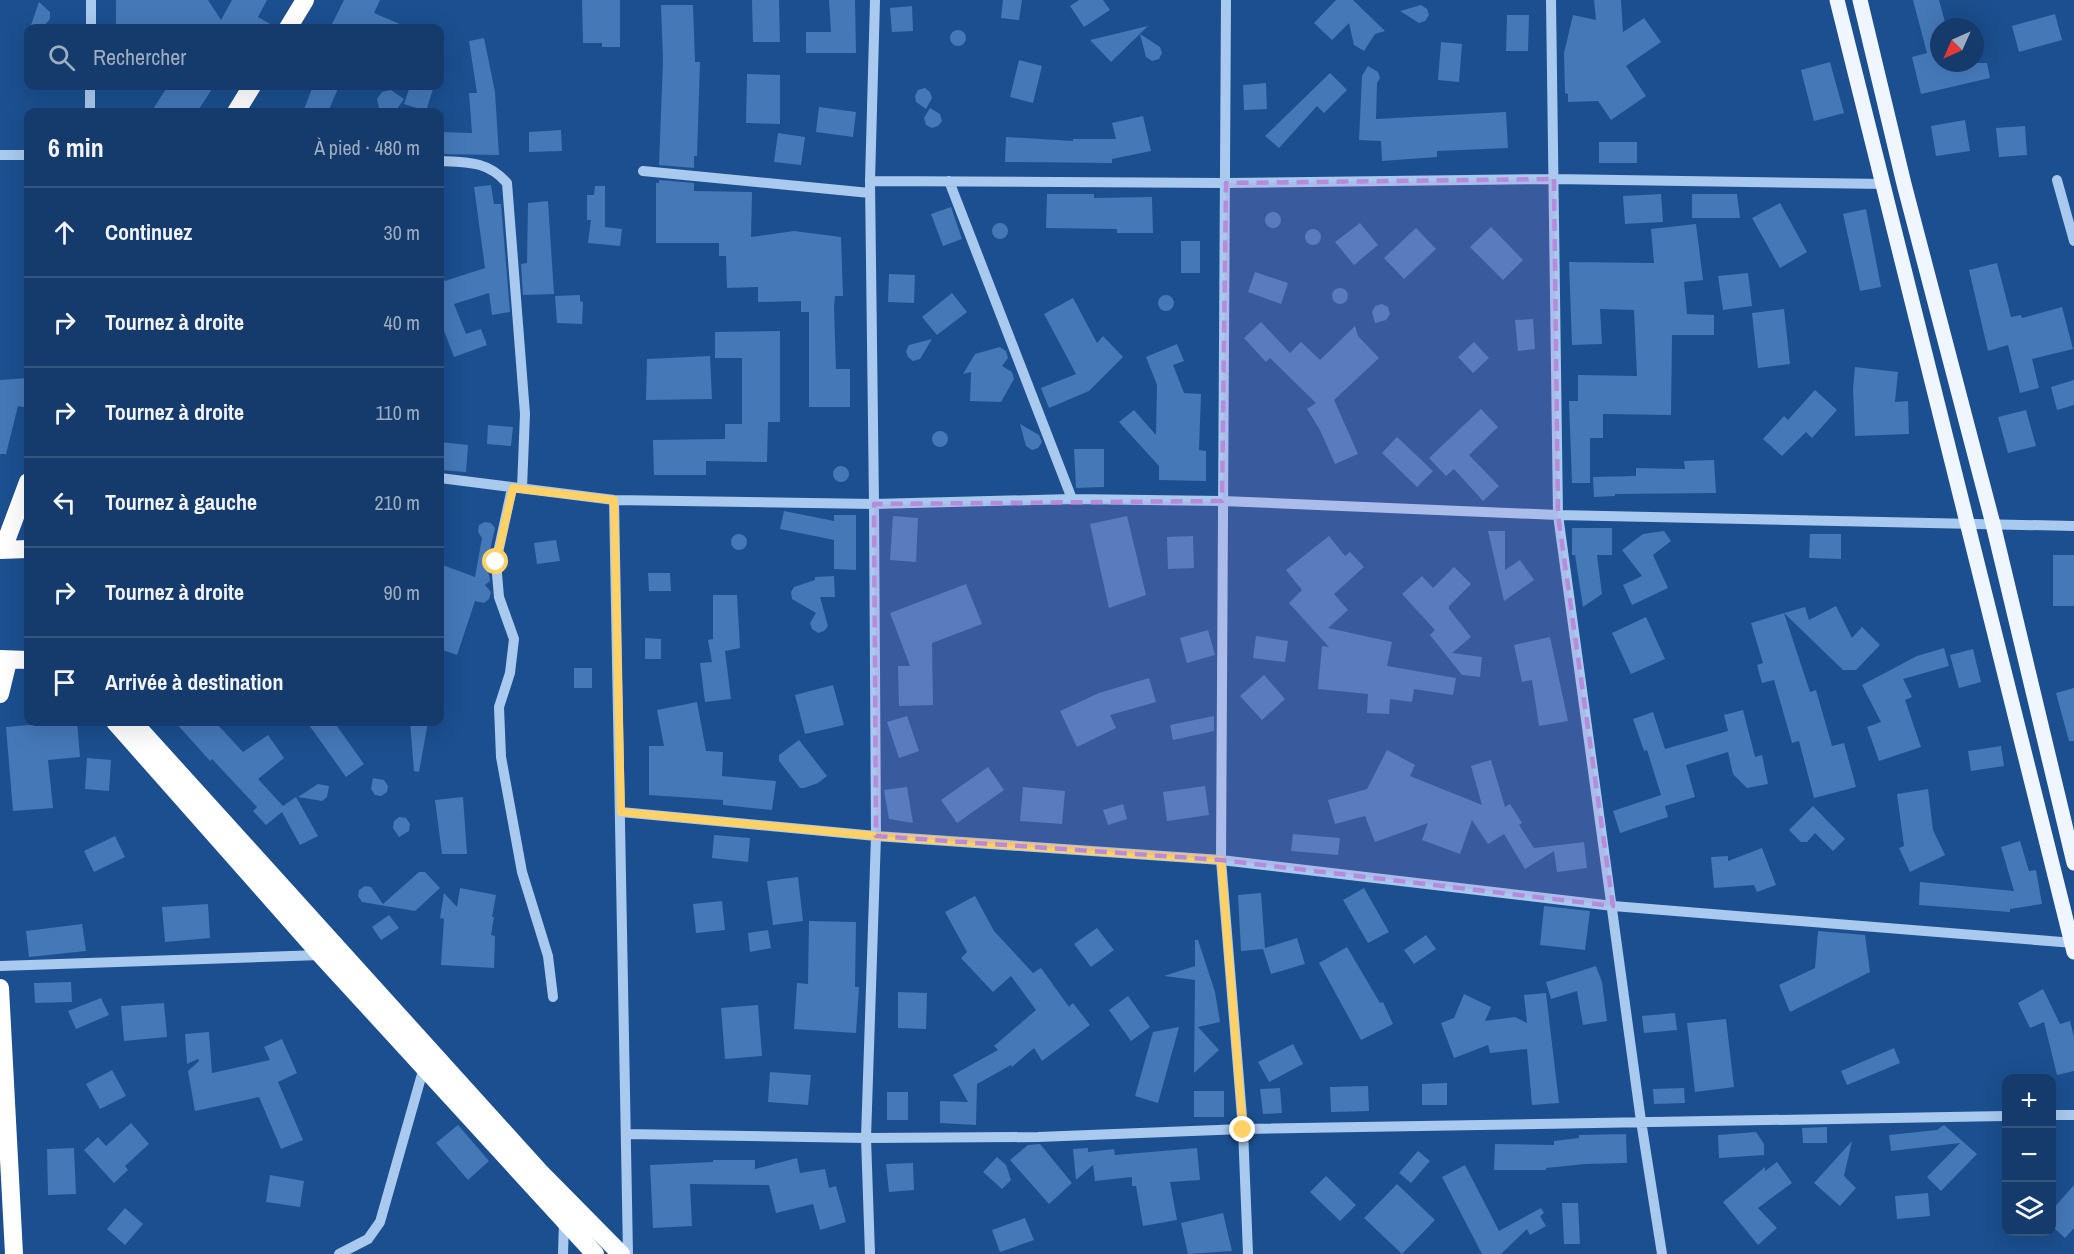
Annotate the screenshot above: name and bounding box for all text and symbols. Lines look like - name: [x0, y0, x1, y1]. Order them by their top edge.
- north arrow: [1930, 18, 1984, 72]
- search box: [24, 24, 444, 90]
- icon: search: [45, 41, 78, 74]
- text: Rechercher: [93, 42, 186, 72]
- text: 6 min: [48, 130, 104, 165]
- text: À pied · 480 m: [314, 134, 420, 161]
- icon: ahead: [48, 216, 81, 249]
- text: Continuez: [105, 217, 192, 247]
- text: 30 m: [384, 219, 420, 246]
- icon: right: [48, 306, 81, 339]
- text: Tournez à droite: [105, 307, 244, 337]
- text: 40 m: [384, 309, 420, 336]
- icon: right: [48, 396, 81, 429]
- text: Tournez à droite: [105, 397, 244, 427]
- text: 110 m: [376, 399, 420, 426]
- icon: left: [48, 486, 81, 519]
- text: Tournez à gauche: [105, 487, 257, 517]
- text: 210 m: [374, 489, 420, 516]
- route start: [482, 548, 508, 574]
- icon: right: [48, 576, 81, 609]
- text: Tournez à droite: [105, 577, 244, 607]
- text: 90 m: [384, 579, 420, 606]
- icon: arrive: [48, 666, 81, 699]
- text: Arrivée à destination: [105, 667, 283, 697]
- map controls: [2002, 1074, 2056, 1236]
- button: +: [2002, 1074, 2056, 1128]
- route end: [1229, 1116, 1255, 1142]
- button: −: [2002, 1128, 2056, 1182]
- button: layers: [2002, 1182, 2056, 1236]

